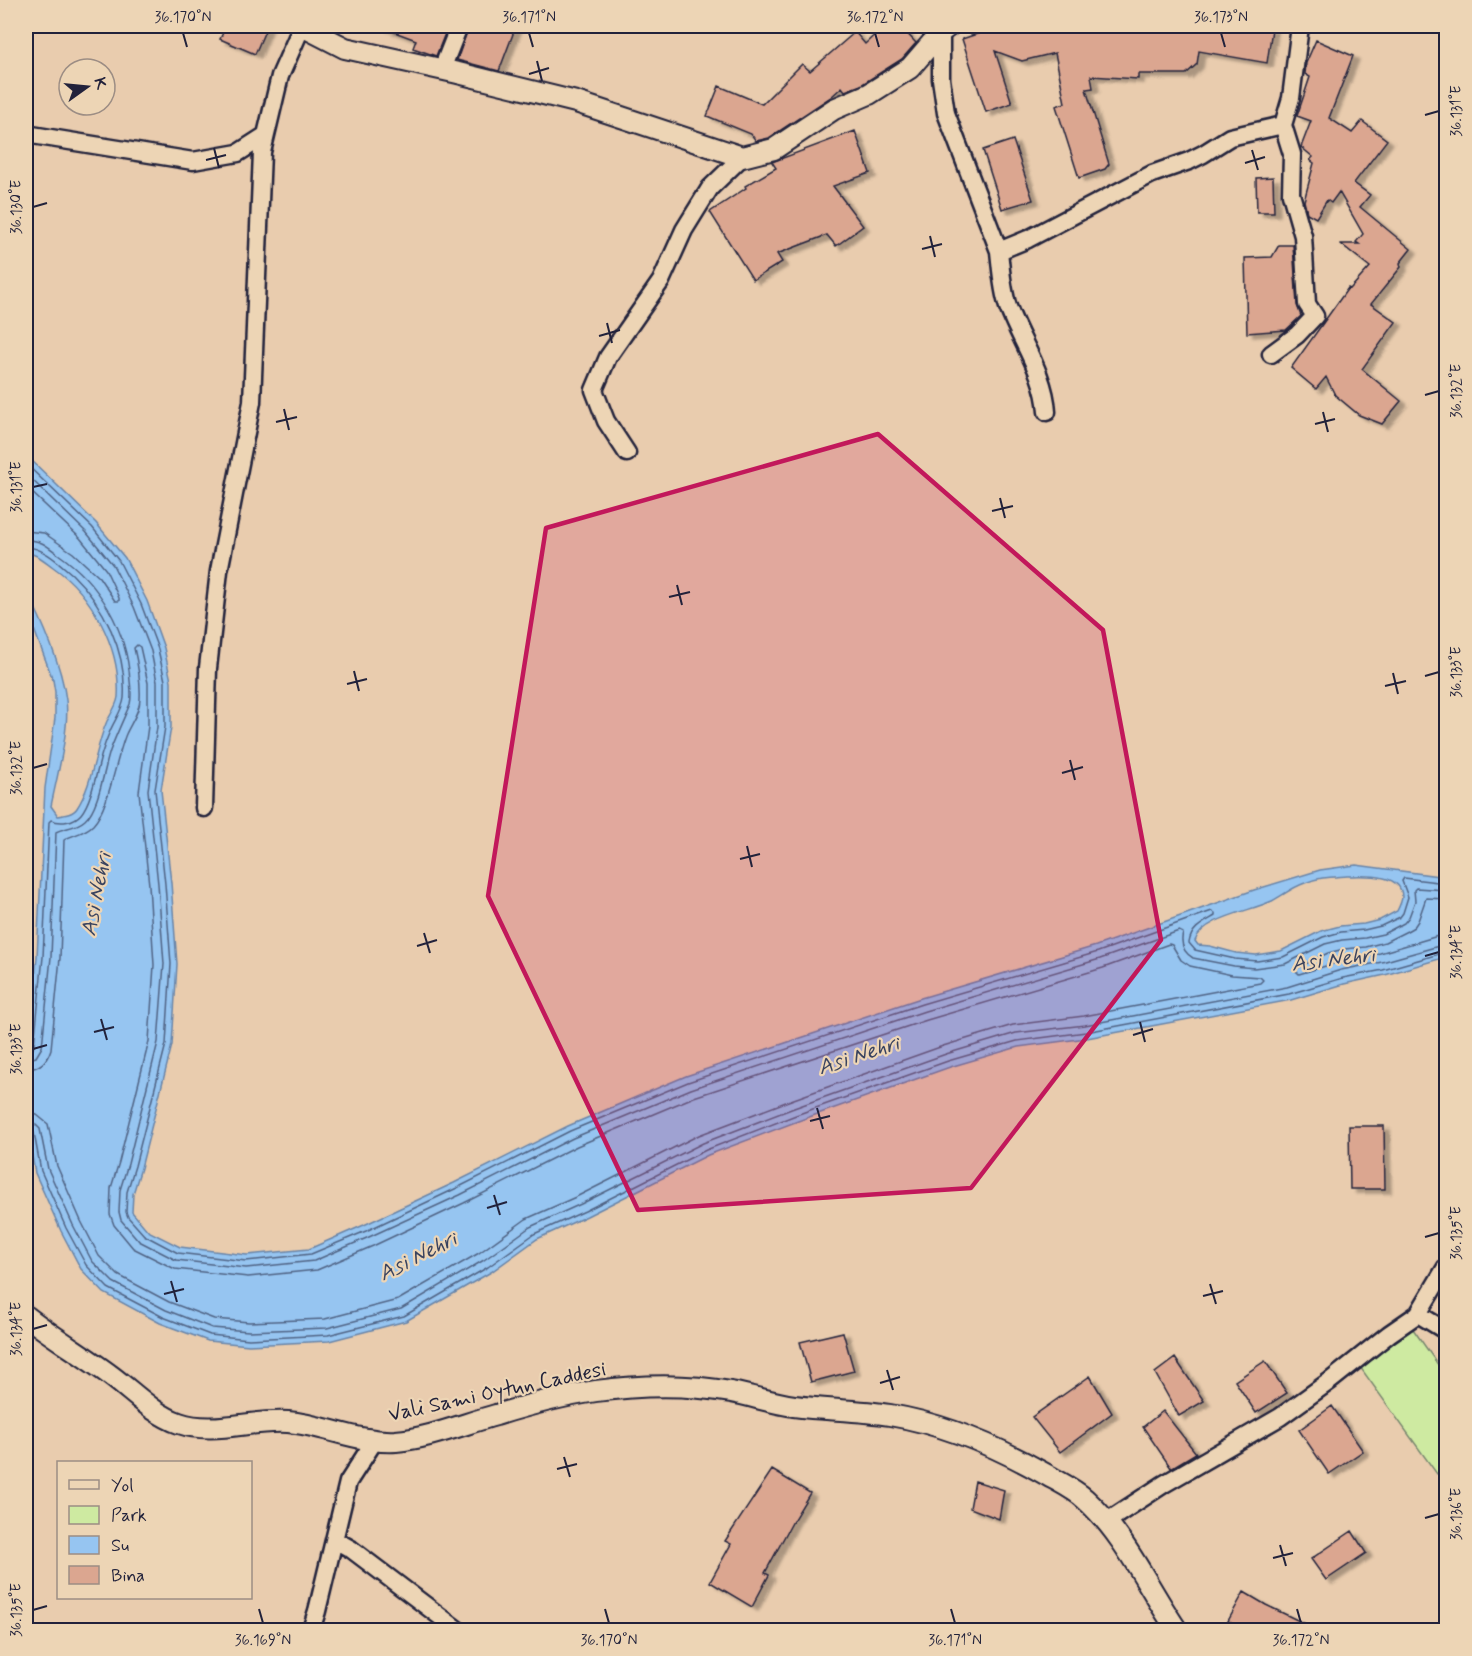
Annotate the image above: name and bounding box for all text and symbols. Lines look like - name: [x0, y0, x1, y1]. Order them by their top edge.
- text: 36.170°N: [155, 8, 211, 28]
- text: 36.171°N: [502, 8, 556, 28]
- text: 36.172°N: [847, 8, 903, 28]
- text: 36.173°N: [1194, 8, 1248, 28]
- north arrow: [57, 57, 117, 117]
- text: K: [88, 75, 112, 92]
- text: 36.131°E: [1447, 85, 1467, 137]
- text: 36.130°E: [7, 180, 27, 234]
- text: 36.132°E: [1447, 364, 1467, 418]
- text: 36.131°E: [7, 461, 27, 513]
- text: 36.133°E: [1447, 646, 1467, 698]
- text: 36.132°E: [7, 741, 27, 795]
- water label: Asi Nehri: [75, 848, 119, 938]
- text: 36.134°E: [1447, 925, 1467, 979]
- water label: Asi Nehri: [1290, 941, 1379, 979]
- text: 36.133°E: [7, 1023, 27, 1075]
- water label: Asi Nehri: [814, 1029, 905, 1082]
- text: 36.135°E: [1447, 1206, 1467, 1260]
- water label: Asi Nehri: [374, 1224, 464, 1288]
- text: 36.134°E: [7, 1302, 27, 1356]
- street label: Vali Sami Oytun Caddesi: [386, 1355, 609, 1429]
- legend: [57, 1461, 252, 1599]
- text: Yol: [111, 1474, 134, 1498]
- text: 36.136°E: [1447, 1487, 1467, 1540]
- text: Park: [111, 1504, 147, 1528]
- text: Su: [111, 1534, 129, 1558]
- text: Bina: [111, 1564, 145, 1588]
- text: 36.135°E: [7, 1583, 27, 1637]
- text: 36.169°N: [235, 1631, 291, 1651]
- text: 36.170°N: [581, 1631, 637, 1651]
- text: 36.171°N: [928, 1631, 982, 1651]
- text: 36.172°N: [1273, 1631, 1329, 1651]

